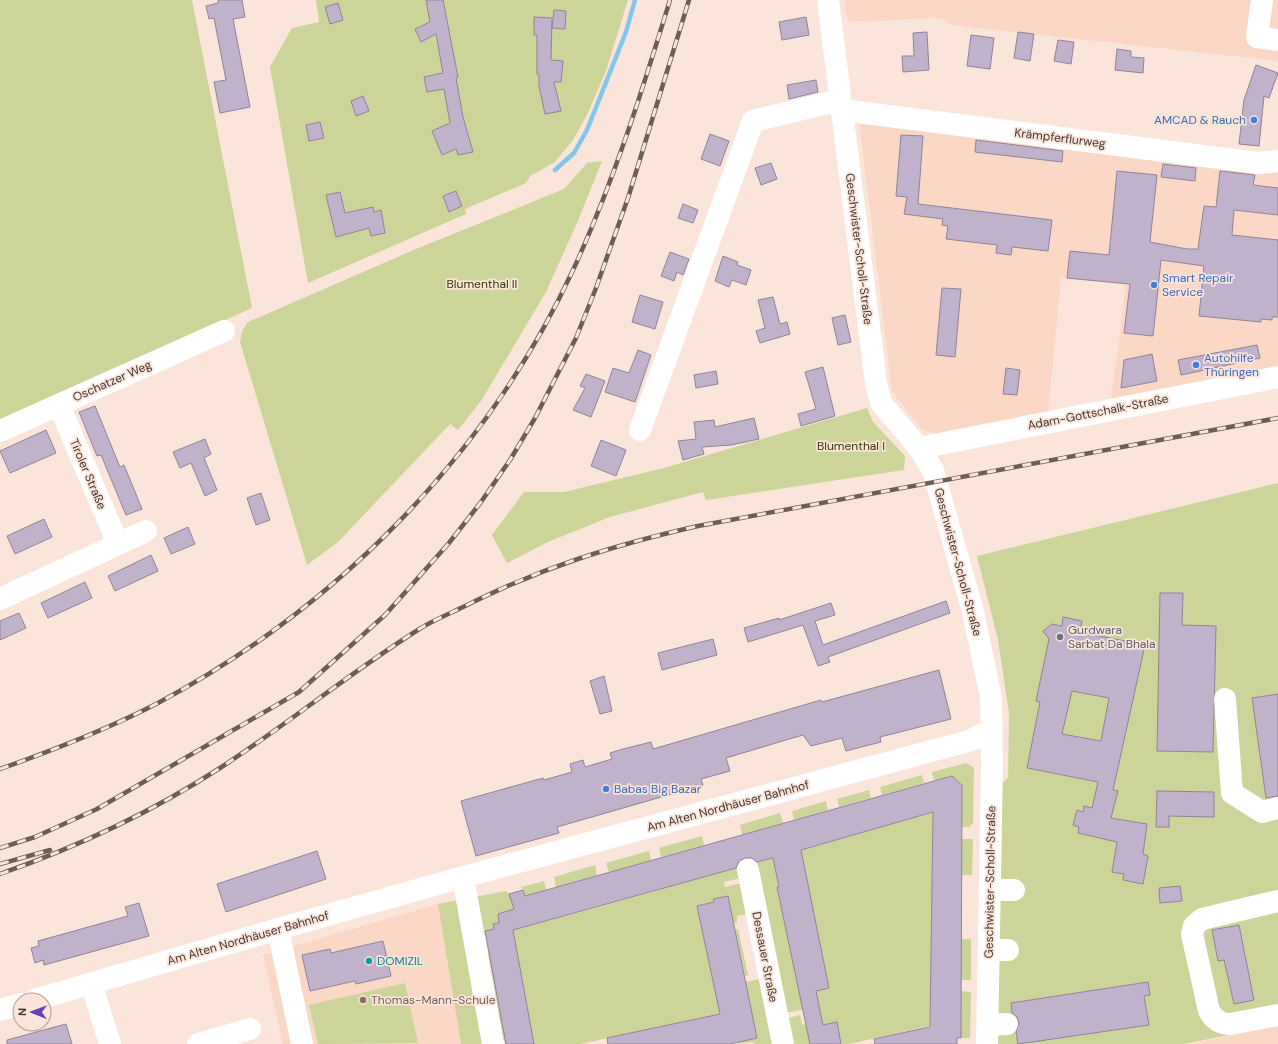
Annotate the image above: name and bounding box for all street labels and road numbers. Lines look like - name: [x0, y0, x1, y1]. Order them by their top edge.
- street label: Krämpferflurweg: [1013, 124, 1107, 152]
- street label: Geschwister-Scholl-Straße: [842, 172, 876, 326]
- street label: Oschatzer Weg: [70, 356, 154, 406]
- street label: Adam-Gottschalk-Straße: [1026, 390, 1170, 433]
- street label: Tiroler Straße: [66, 436, 110, 512]
- street label: Geschwister-Scholl-Straße: [931, 486, 986, 638]
- street label: Am Alten Nordhäuser Bahnhof: [645, 777, 811, 835]
- street label: Geschwister-Scholl-Straße: [981, 805, 999, 958]
- street label: Am Alten Nordhäuser Bahnhof: [165, 907, 331, 969]
- street label: Dessauer Straße: [748, 910, 782, 1004]

